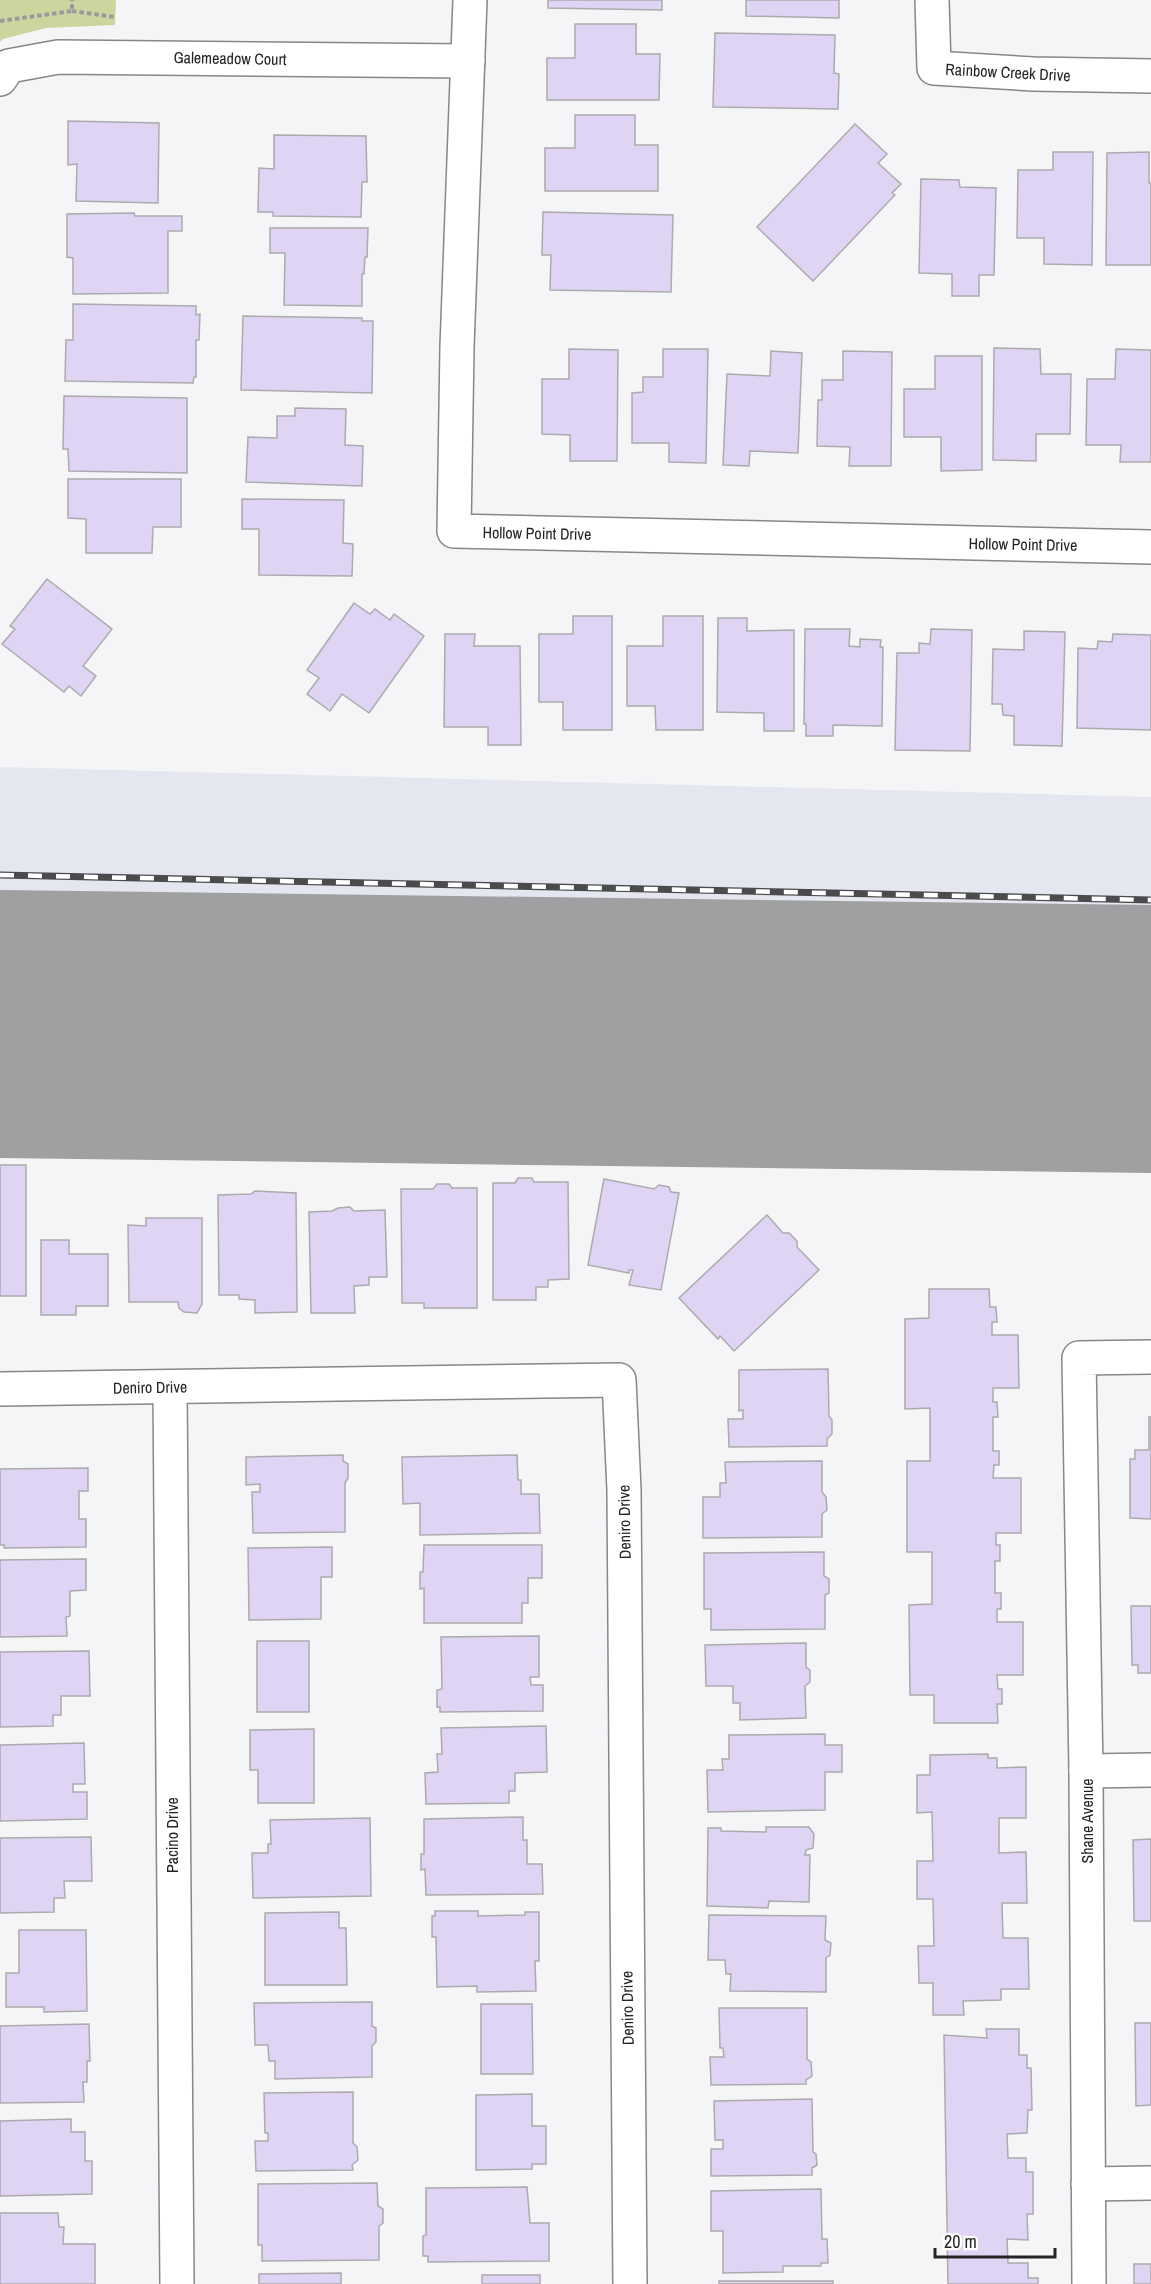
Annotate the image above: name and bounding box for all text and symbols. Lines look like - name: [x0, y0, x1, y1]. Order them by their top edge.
- street label: Galemeadow Court: [173, 46, 287, 70]
- street label: Rainbow Creek Drive: [945, 58, 1071, 86]
- street label: Hollow Point Drive: [482, 521, 592, 545]
- street label: Hollow Point Drive: [968, 532, 1078, 556]
- street label: Deniro Drive: [113, 1375, 187, 1399]
- street label: Deniro Drive: [612, 1485, 636, 1559]
- street label: Shane Avenue: [1076, 1778, 1098, 1864]
- street label: Pacino Drive: [161, 1797, 183, 1873]
- street label: Deniro Drive: [615, 1971, 639, 2045]
- scale bar: [935, 2221, 1055, 2259]
- text: 20 m: [944, 2229, 977, 2254]

